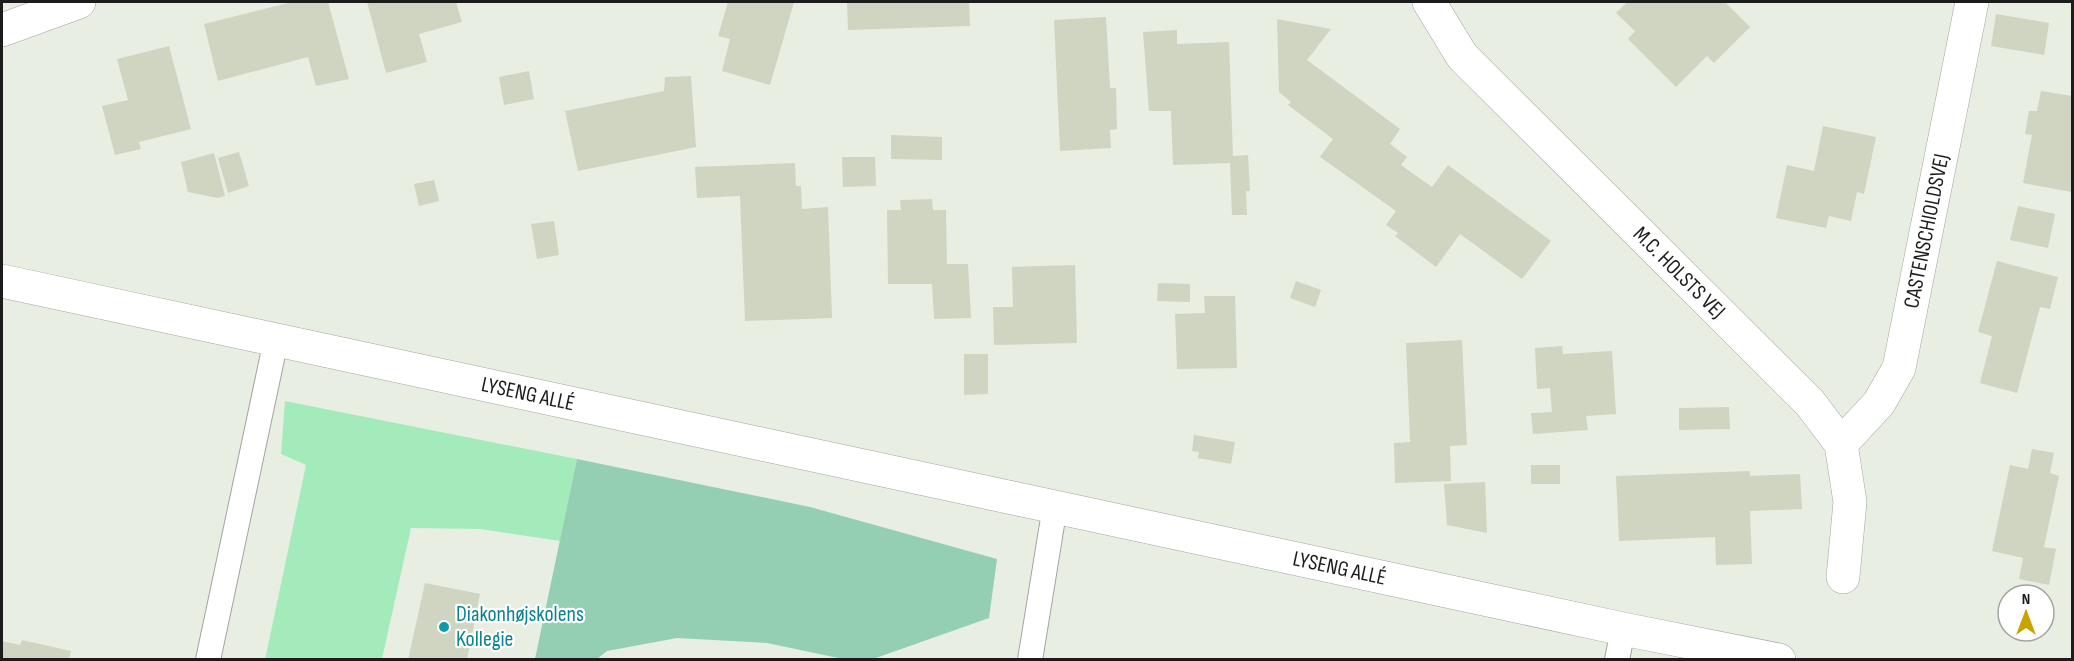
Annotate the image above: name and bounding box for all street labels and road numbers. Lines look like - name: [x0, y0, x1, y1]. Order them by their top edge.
- street label: CASTENSCHIOLDSVEJ: [1898, 151, 1955, 310]
- street label: M.C. HOLSTS VEJ: [1627, 221, 1731, 324]
- street label: LYSENG ALLÉ: [479, 371, 577, 417]
- street label: LYSENG ALLÉ: [1290, 545, 1389, 591]

